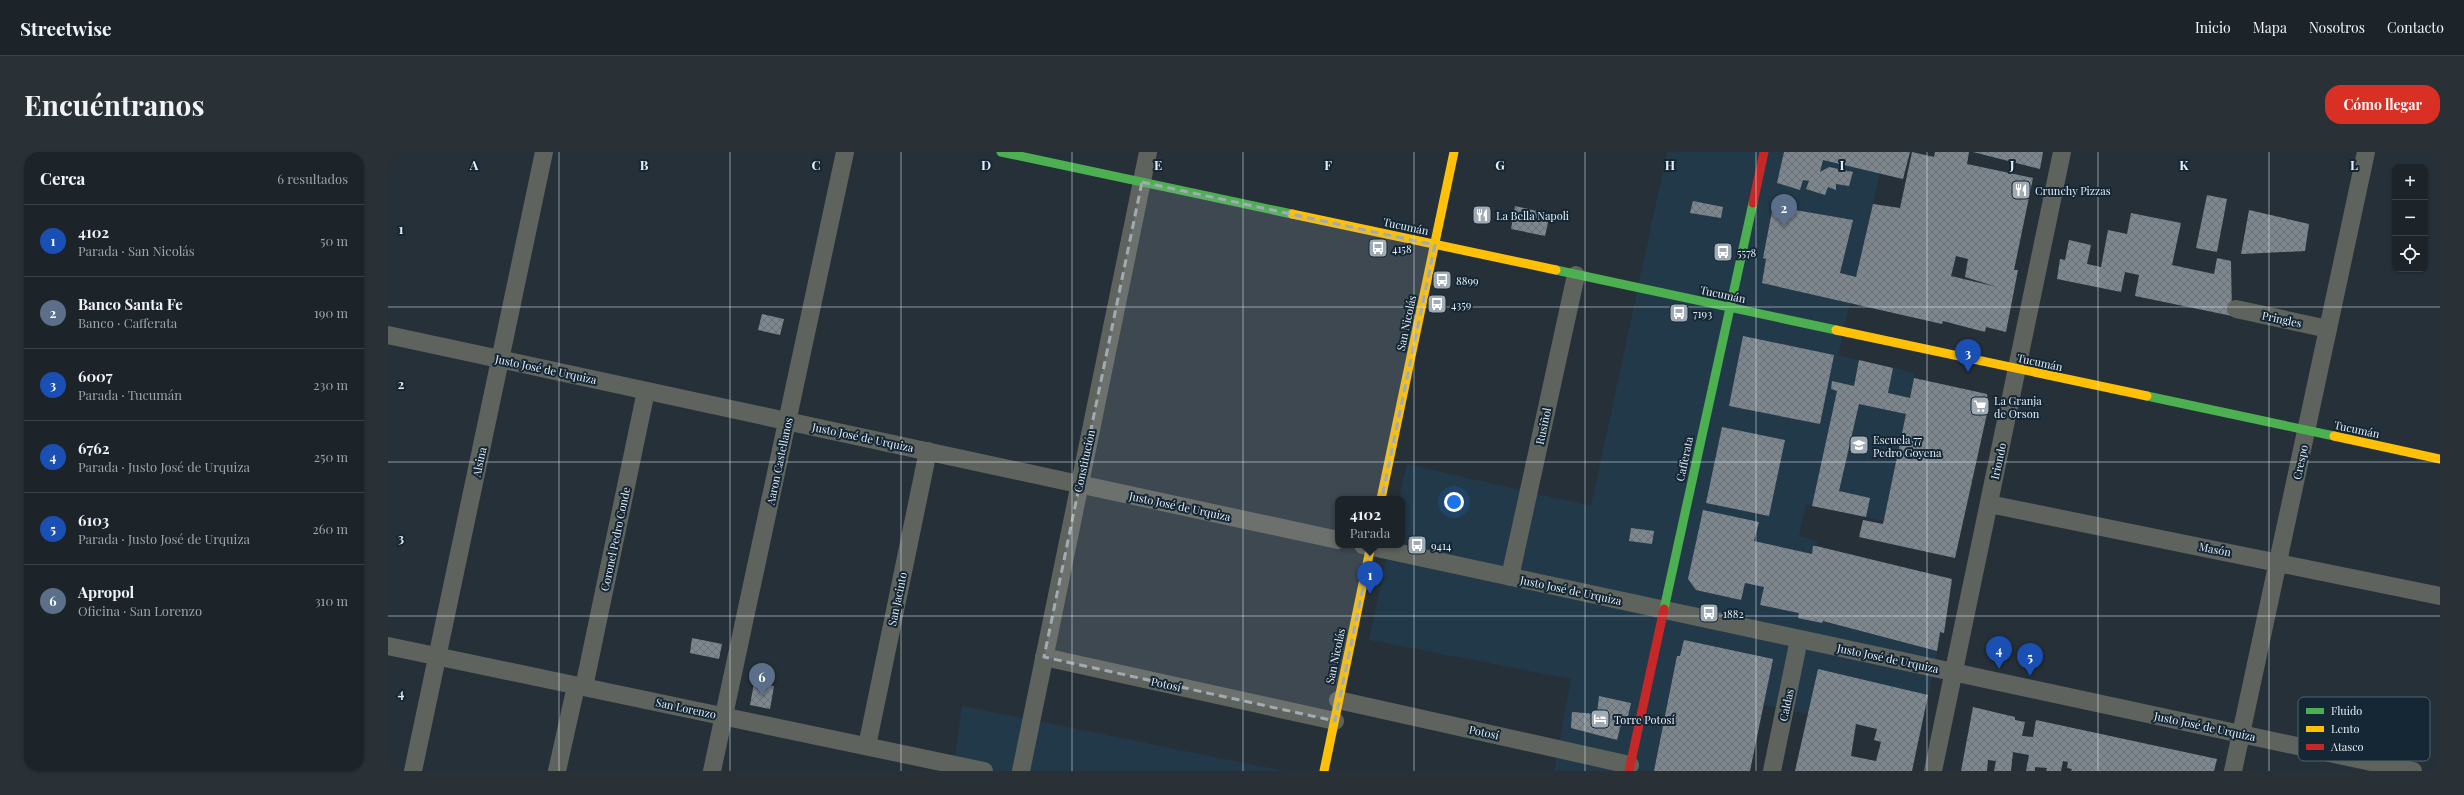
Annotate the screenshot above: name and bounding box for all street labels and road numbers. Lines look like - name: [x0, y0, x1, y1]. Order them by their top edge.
- street label: Tucumán: [1382, 214, 1430, 238]
- street label: Tucumán: [1699, 282, 1747, 306]
- street label: San Nicolás: [1393, 294, 1419, 352]
- street label: Pringles: [2261, 307, 2303, 331]
- street label: Tucumán: [2016, 350, 2064, 374]
- street label: Justo José de Urquiza: [493, 351, 599, 387]
- street label: Rusiñol: [1532, 406, 1554, 446]
- street label: Aaron Castellanos: [762, 416, 796, 507]
- street label: Tucumán: [2333, 417, 2381, 441]
- street label: Justo José de Urquiza: [810, 419, 916, 455]
- street label: Constitución: [1070, 428, 1098, 494]
- street label: Cafferata: [1672, 435, 1696, 483]
- street label: Iriondo: [1987, 441, 2009, 481]
- street label: Crespo: [2289, 443, 2311, 481]
- street label: Alsina: [468, 445, 490, 479]
- street label: Coronel Pedro Conde: [597, 485, 633, 592]
- street label: Justo José de Urquiza: [1127, 488, 1233, 524]
- street label: Masón: [2198, 539, 2233, 560]
- street label: San Jacinto: [884, 571, 910, 627]
- street label: Justo José de Urquiza: [1518, 572, 1624, 608]
- street label: San Nicolás: [1322, 627, 1348, 685]
- street label: Justo José de Urquiza: [1835, 640, 1941, 676]
- street label: Potosí: [1150, 674, 1182, 694]
- street label: Caldas: [1775, 687, 1797, 723]
- street label: San Lorenzo: [654, 694, 718, 722]
- street label: Justo José de Urquiza: [2152, 708, 2258, 744]
- street label: Potosí: [1468, 722, 1500, 742]

